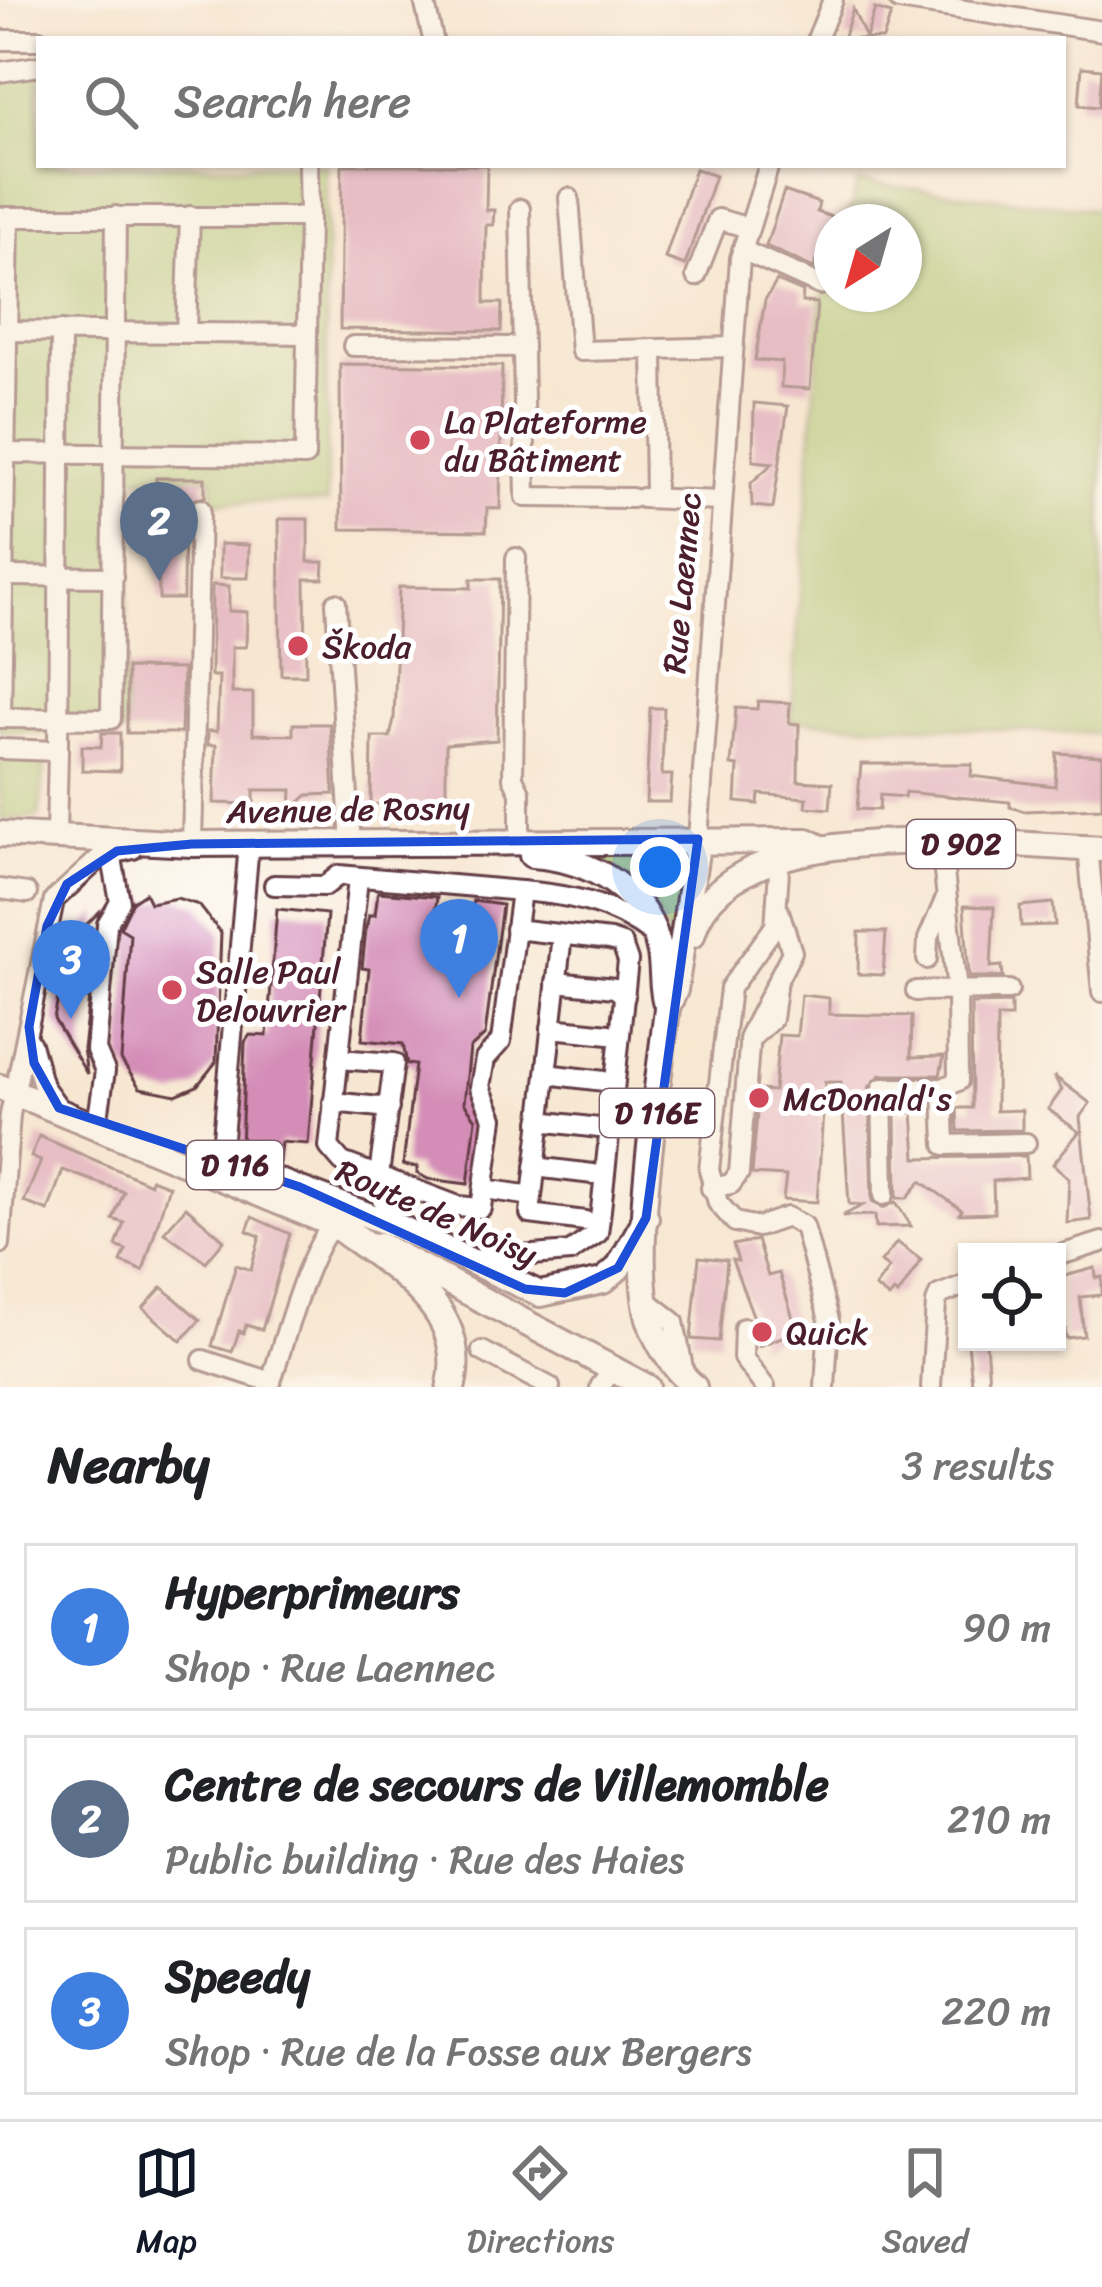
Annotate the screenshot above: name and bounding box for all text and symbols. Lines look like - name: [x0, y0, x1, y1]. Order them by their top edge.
- search box: [36, 36, 1066, 168]
- text: Search here: [174, 62, 411, 142]
- icon: search: [78, 69, 144, 135]
- north arrow: [814, 204, 922, 312]
- place label: La Plateforme du Bâtiment: [444, 393, 647, 489]
- marker: La Plateforme du Bâtiment: [407, 427, 433, 453]
- pin: 2: [120, 482, 198, 581]
- street label: Rue Laennec: [645, 490, 719, 676]
- place label: Škoda: [322, 618, 411, 676]
- marker: Škoda: [285, 633, 311, 659]
- street label: Avenue de Rosny: [225, 779, 470, 841]
- road number: D 902: [907, 820, 1015, 868]
- your location: [630, 837, 690, 897]
- pin: 1: [420, 899, 498, 998]
- pin: 3: [32, 920, 110, 1019]
- place label: Salle Paul Delouvrier: [196, 943, 347, 1039]
- marker: Salle Paul Delouvrier: [159, 977, 185, 1003]
- place label: McDonald's: [783, 1070, 952, 1128]
- marker: McDonald's: [746, 1085, 772, 1111]
- road number: D 116E: [600, 1089, 714, 1137]
- road number: D 116: [187, 1141, 283, 1189]
- street label: Route de Noisy: [326, 1143, 548, 1284]
- map controls: [958, 1243, 1066, 1351]
- button: locate: [958, 1243, 1066, 1351]
- place label: Quick: [786, 1304, 869, 1362]
- marker: Quick: [749, 1319, 775, 1345]
- text: Nearby: [48, 1420, 209, 1510]
- text: 3 results: [901, 1431, 1054, 1500]
- text: Hyperprimeurs: [165, 1553, 460, 1633]
- text: 1: [82, 1593, 98, 1662]
- text: 90 m: [962, 1593, 1051, 1662]
- text: Shop · Rue Laennec: [165, 1633, 495, 1702]
- text: Centre de secours de Villemomble: [165, 1745, 829, 1825]
- text: 2: [79, 1785, 101, 1854]
- text: 210 m: [947, 1785, 1051, 1854]
- text: Public building · Rue des Haies: [165, 1825, 684, 1894]
- text: Speedy: [165, 1937, 310, 2017]
- text: 3: [79, 1977, 101, 2046]
- text: 220 m: [941, 1977, 1051, 2046]
- text: Shop · Rue de la Fosse aux Bergers: [165, 2017, 752, 2086]
- tab: Map: [134, 2140, 200, 2270]
- tab: Directions: [467, 2140, 614, 2270]
- tab: Saved: [881, 2140, 968, 2270]

